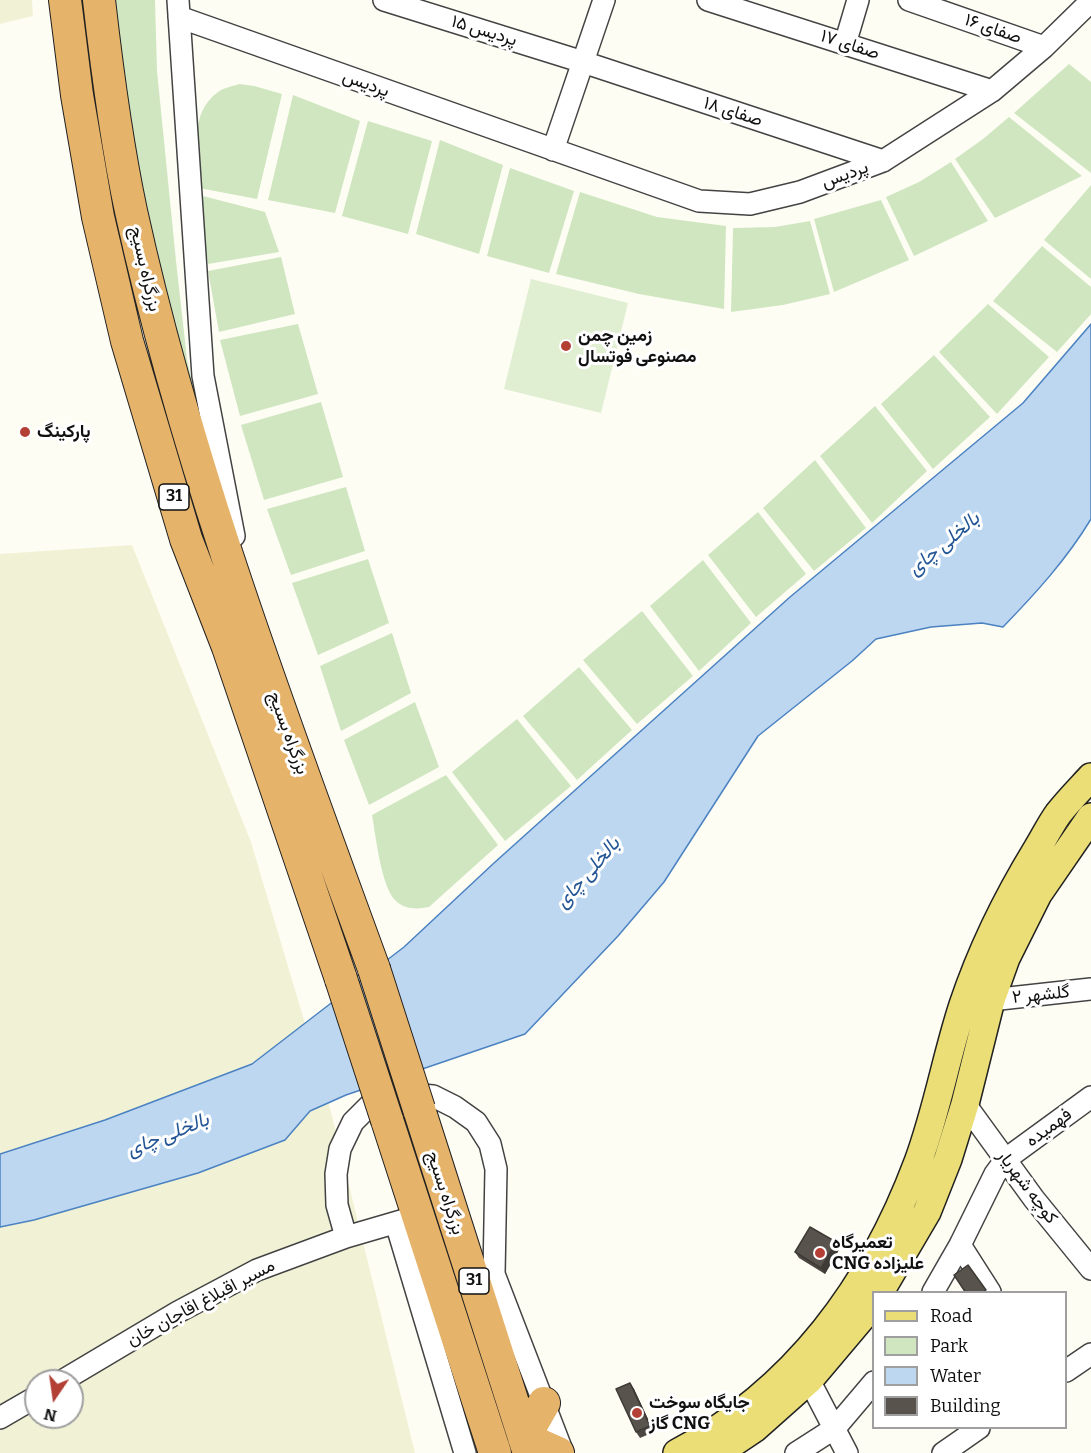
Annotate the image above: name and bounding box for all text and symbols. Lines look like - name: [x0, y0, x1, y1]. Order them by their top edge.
- street label: صفای ۱۶: [962, 9, 1024, 49]
- street label: پردیس ۱۵: [448, 11, 520, 51]
- street label: صفای ۱۷: [818, 25, 882, 65]
- street label: پردیس: [340, 66, 392, 102]
- street label: صفای ۱۸: [701, 92, 765, 132]
- street label: پردیس: [819, 157, 871, 193]
- street label: بزرگراه بسیج: [125, 224, 165, 314]
- place label: زمین چمن مصنوعی فوتسال: [578, 325, 696, 368]
- marker: زمین چمن مصنوعی فوتسال: [559, 339, 573, 353]
- place label: پارکینگ: [37, 421, 90, 443]
- marker: پارکینگ: [18, 425, 32, 439]
- road number: 31: [159, 484, 189, 510]
- water label: بالخلی چای: [903, 507, 985, 581]
- street label: بزرگراه بسیج: [263, 689, 313, 777]
- water label: بالخلی چای: [551, 832, 625, 914]
- street label: گلشهر ۲: [1011, 981, 1071, 1009]
- street label: فهمیده: [1022, 1104, 1076, 1152]
- water label: بالخلی چای: [123, 1108, 213, 1162]
- street label: کوچه شهریار: [992, 1146, 1062, 1228]
- street label: بزرگراه بسیج: [421, 1148, 469, 1238]
- place label: تعمیرگاه CNG علیزاده: [832, 1232, 924, 1274]
- marker: تعمیرگاه CNG علیزاده: [813, 1246, 827, 1260]
- street label: مسیر اقبلاغ اقاجان خان: [123, 1255, 279, 1351]
- road number: 31: [459, 1268, 489, 1294]
- legend: [872, 1291, 1067, 1429]
- text: Road: [930, 1305, 972, 1327]
- text: Park: [930, 1335, 968, 1357]
- text: Water: [930, 1365, 981, 1387]
- north arrow: [24, 1369, 84, 1429]
- place label: جایگاه سوخت گاز CNG: [649, 1392, 750, 1434]
- text: Building: [930, 1395, 1001, 1417]
- text: N: [42, 1404, 58, 1426]
- marker: جایگاه سوخت گاز CNG: [630, 1406, 644, 1420]

